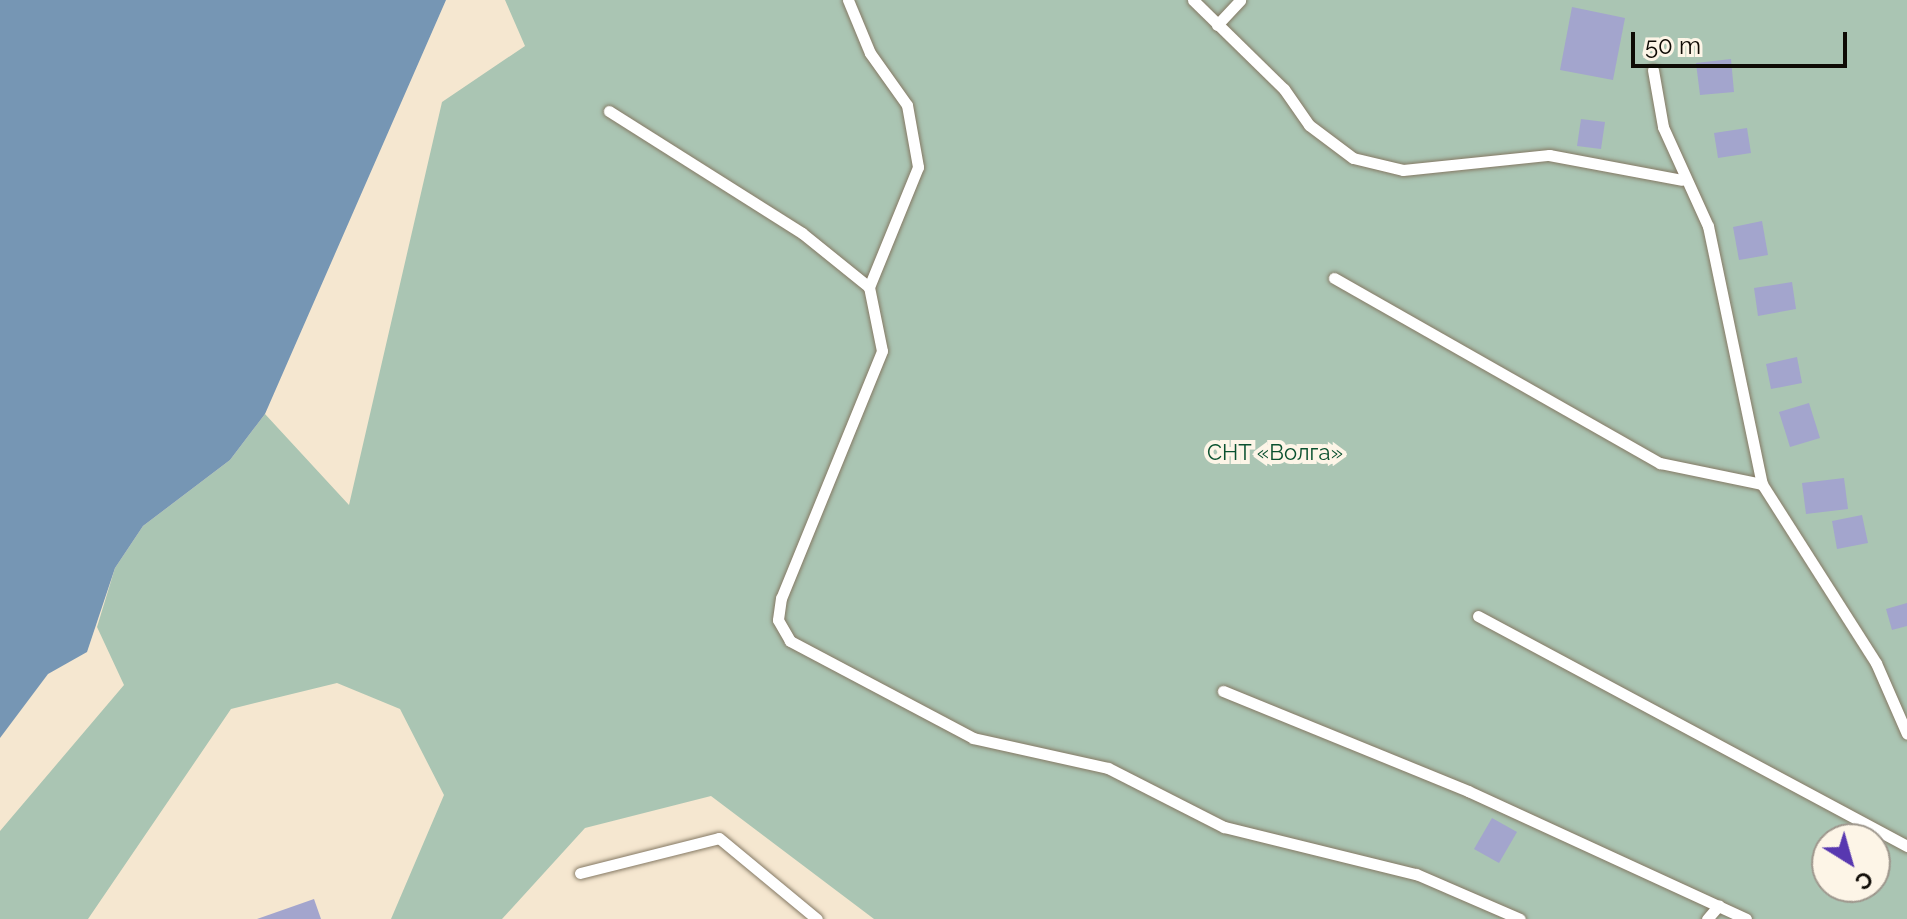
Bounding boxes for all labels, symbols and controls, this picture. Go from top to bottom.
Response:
scale bar [1635,16,1851,66]
text: 50 m [1645,31,1701,60]
park label: СНТ «Волга» [1207,440,1343,466]
north arrow [1811,823,1891,903]
text: С [1850,866,1878,895]

